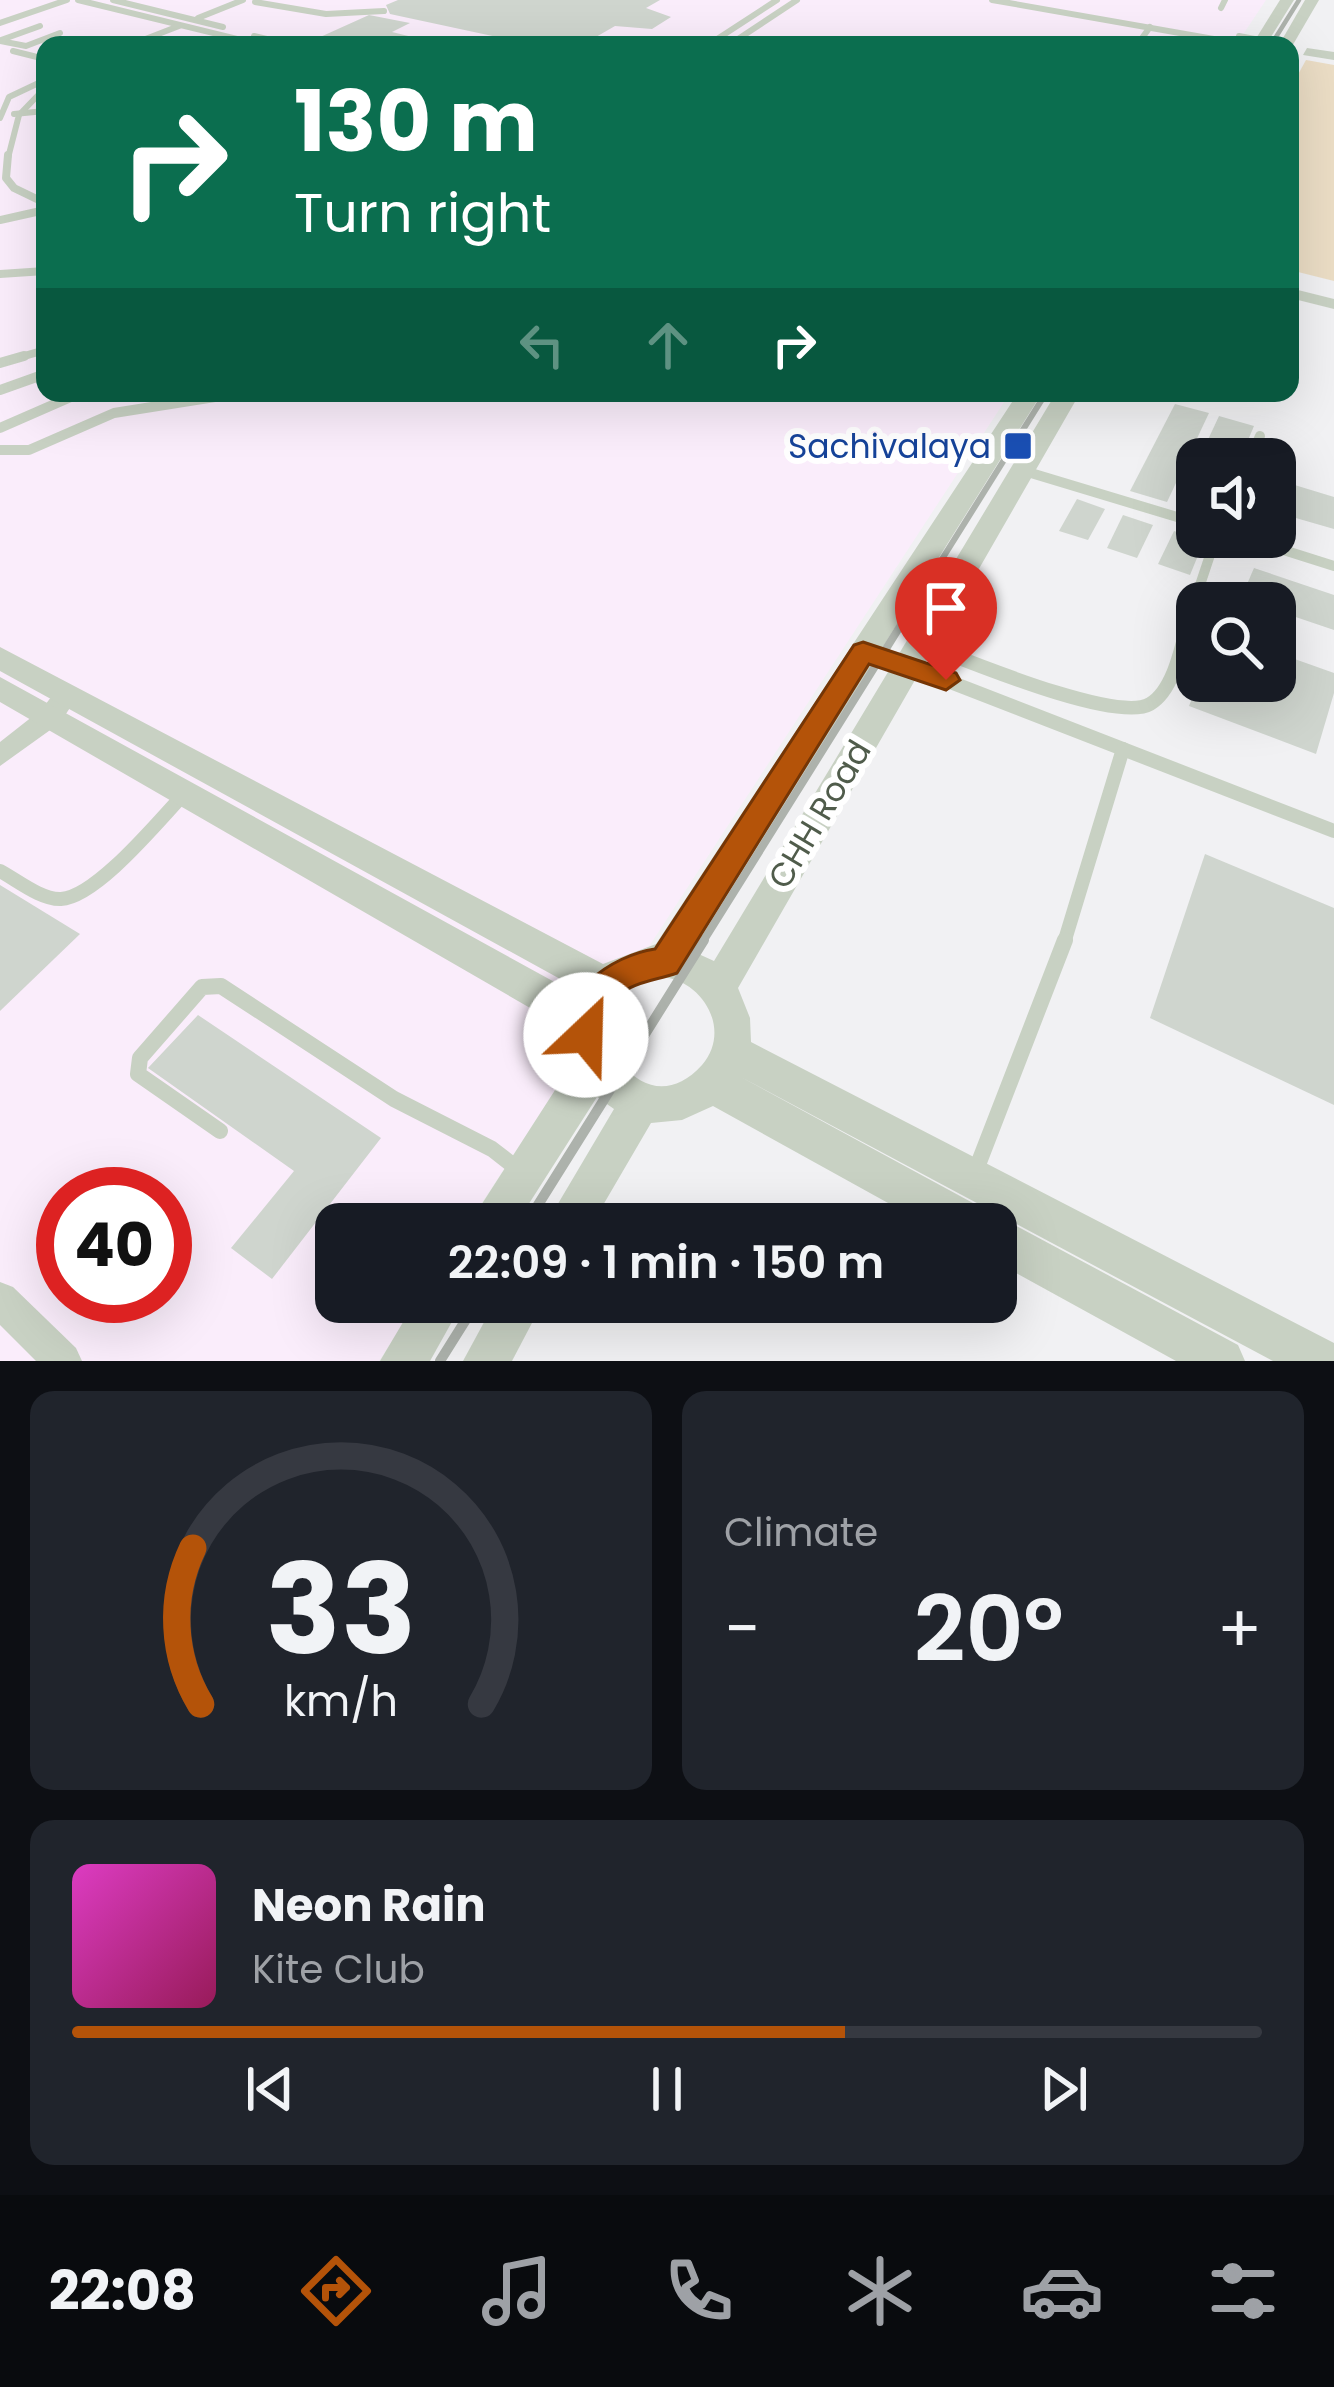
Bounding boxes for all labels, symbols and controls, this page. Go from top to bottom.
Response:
text: 130 m [294,63,538,180]
icon: right [96,84,252,240]
text: Turn right [294,175,551,251]
icon: left [509,312,575,378]
icon: ahead [635,312,701,378]
icon: right [761,312,827,378]
place label: Sachivalaya [788,423,991,470]
marker: Sachivalaya [1002,430,1034,462]
map controls [1176,438,1296,702]
button: sound [1176,438,1296,558]
pin [895,557,997,680]
icon: arrive [913,575,979,641]
button: search [1176,582,1296,702]
street label: CHH Road [757,731,882,897]
position arrow [523,972,649,1098]
speed limit sign: 40 [36,1167,192,1323]
text: 22:09 · 1 min · 150 m [448,1231,884,1294]
text: Climate [724,1505,878,1560]
text: 33 [265,1522,417,1697]
text: 20° [914,1566,1064,1693]
text: − [724,1583,760,1675]
text: + [1217,1583,1262,1675]
text: km/h [284,1670,398,1730]
text: Neon Rain [252,1874,486,1937]
text: Kite Club [252,1942,425,1997]
icon: previous [237,2056,303,2122]
icon: pause [634,2056,700,2122]
icon: next [1031,2056,1097,2122]
icon: directions [294,2249,378,2333]
icon: music [475,2249,559,2333]
icon: phone [657,2249,741,2333]
icon: climate [838,2249,922,2333]
icon: car [1020,2249,1104,2333]
icon: filters [1201,2249,1285,2333]
text: 22:08 [49,2253,196,2329]

